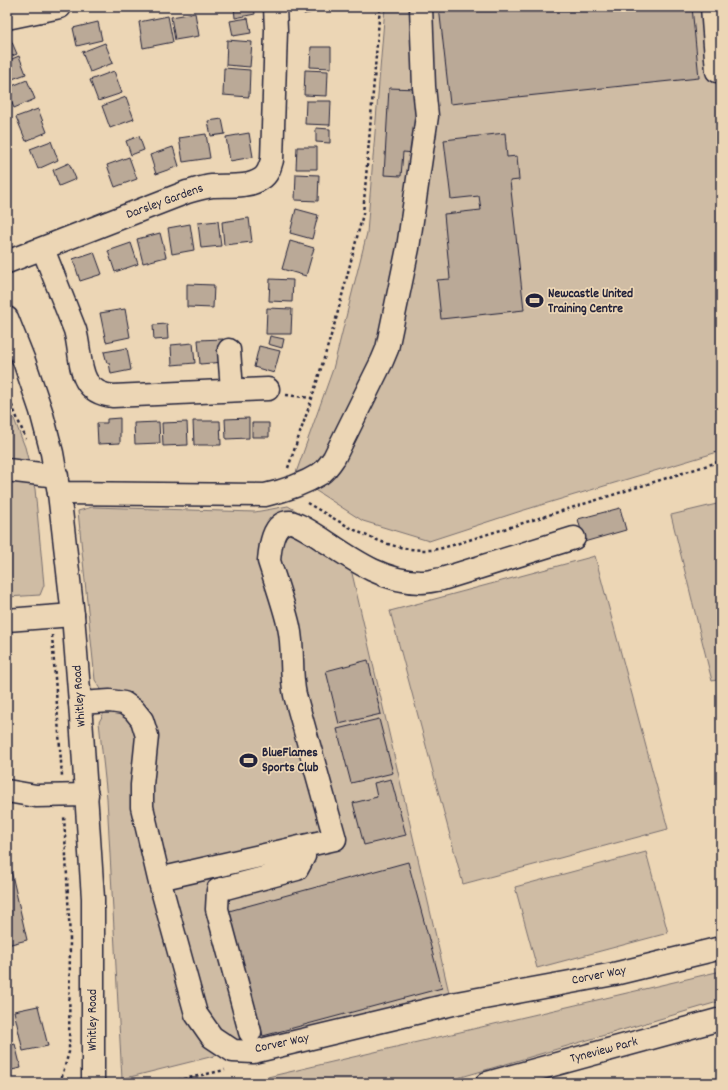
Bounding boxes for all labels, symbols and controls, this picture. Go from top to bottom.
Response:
street label: Darsley Gardens [124,179,206,225]
place label: Newcastle United Training Centre [548,285,633,319]
sports icon: Newcastle United Training Centre [525,291,545,311]
street label: Whitley Road [68,664,92,728]
place label: BlueFlames Sports Club [262,744,319,778]
sports icon: BlueFlames Sports Club [239,750,259,770]
street label: Corver Way [570,961,628,991]
street label: Whitley Road [84,989,103,1051]
street label: Corver Way [253,1029,311,1059]
street label: Tyneview Park [568,1033,640,1069]

